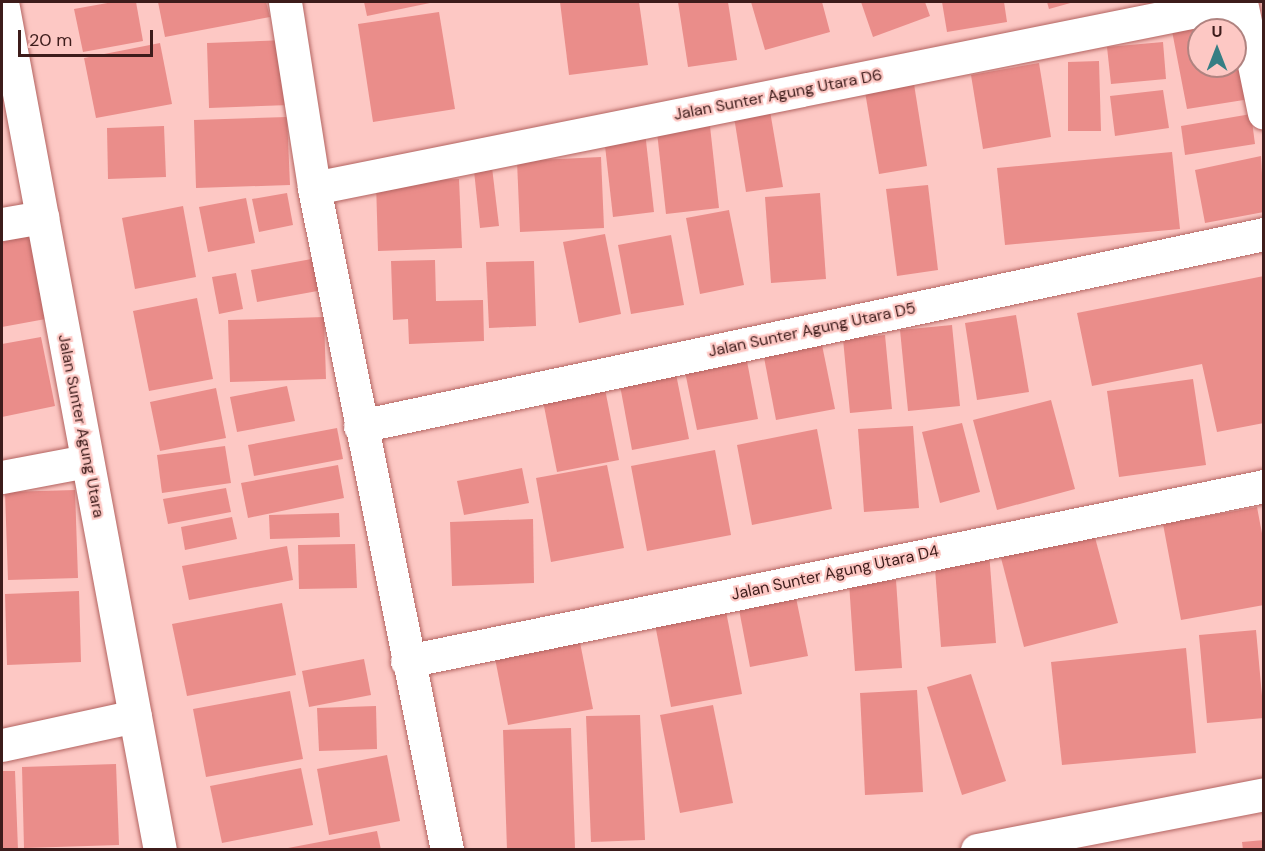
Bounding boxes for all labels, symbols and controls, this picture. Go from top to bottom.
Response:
scale bar [21,18,156,56]
north arrow [1187,18,1247,78]
text: U [1212,21,1222,42]
text: 20 m [29,28,72,52]
street label: Jalan Sunter Agung Utara D6 [672,65,884,125]
street label: Jalan Sunter Agung Utara D5 [707,299,917,361]
street label: Jalan Sunter Agung Utara [54,333,108,519]
street label: Jalan Sunter Agung Utara D4 [730,542,940,604]

